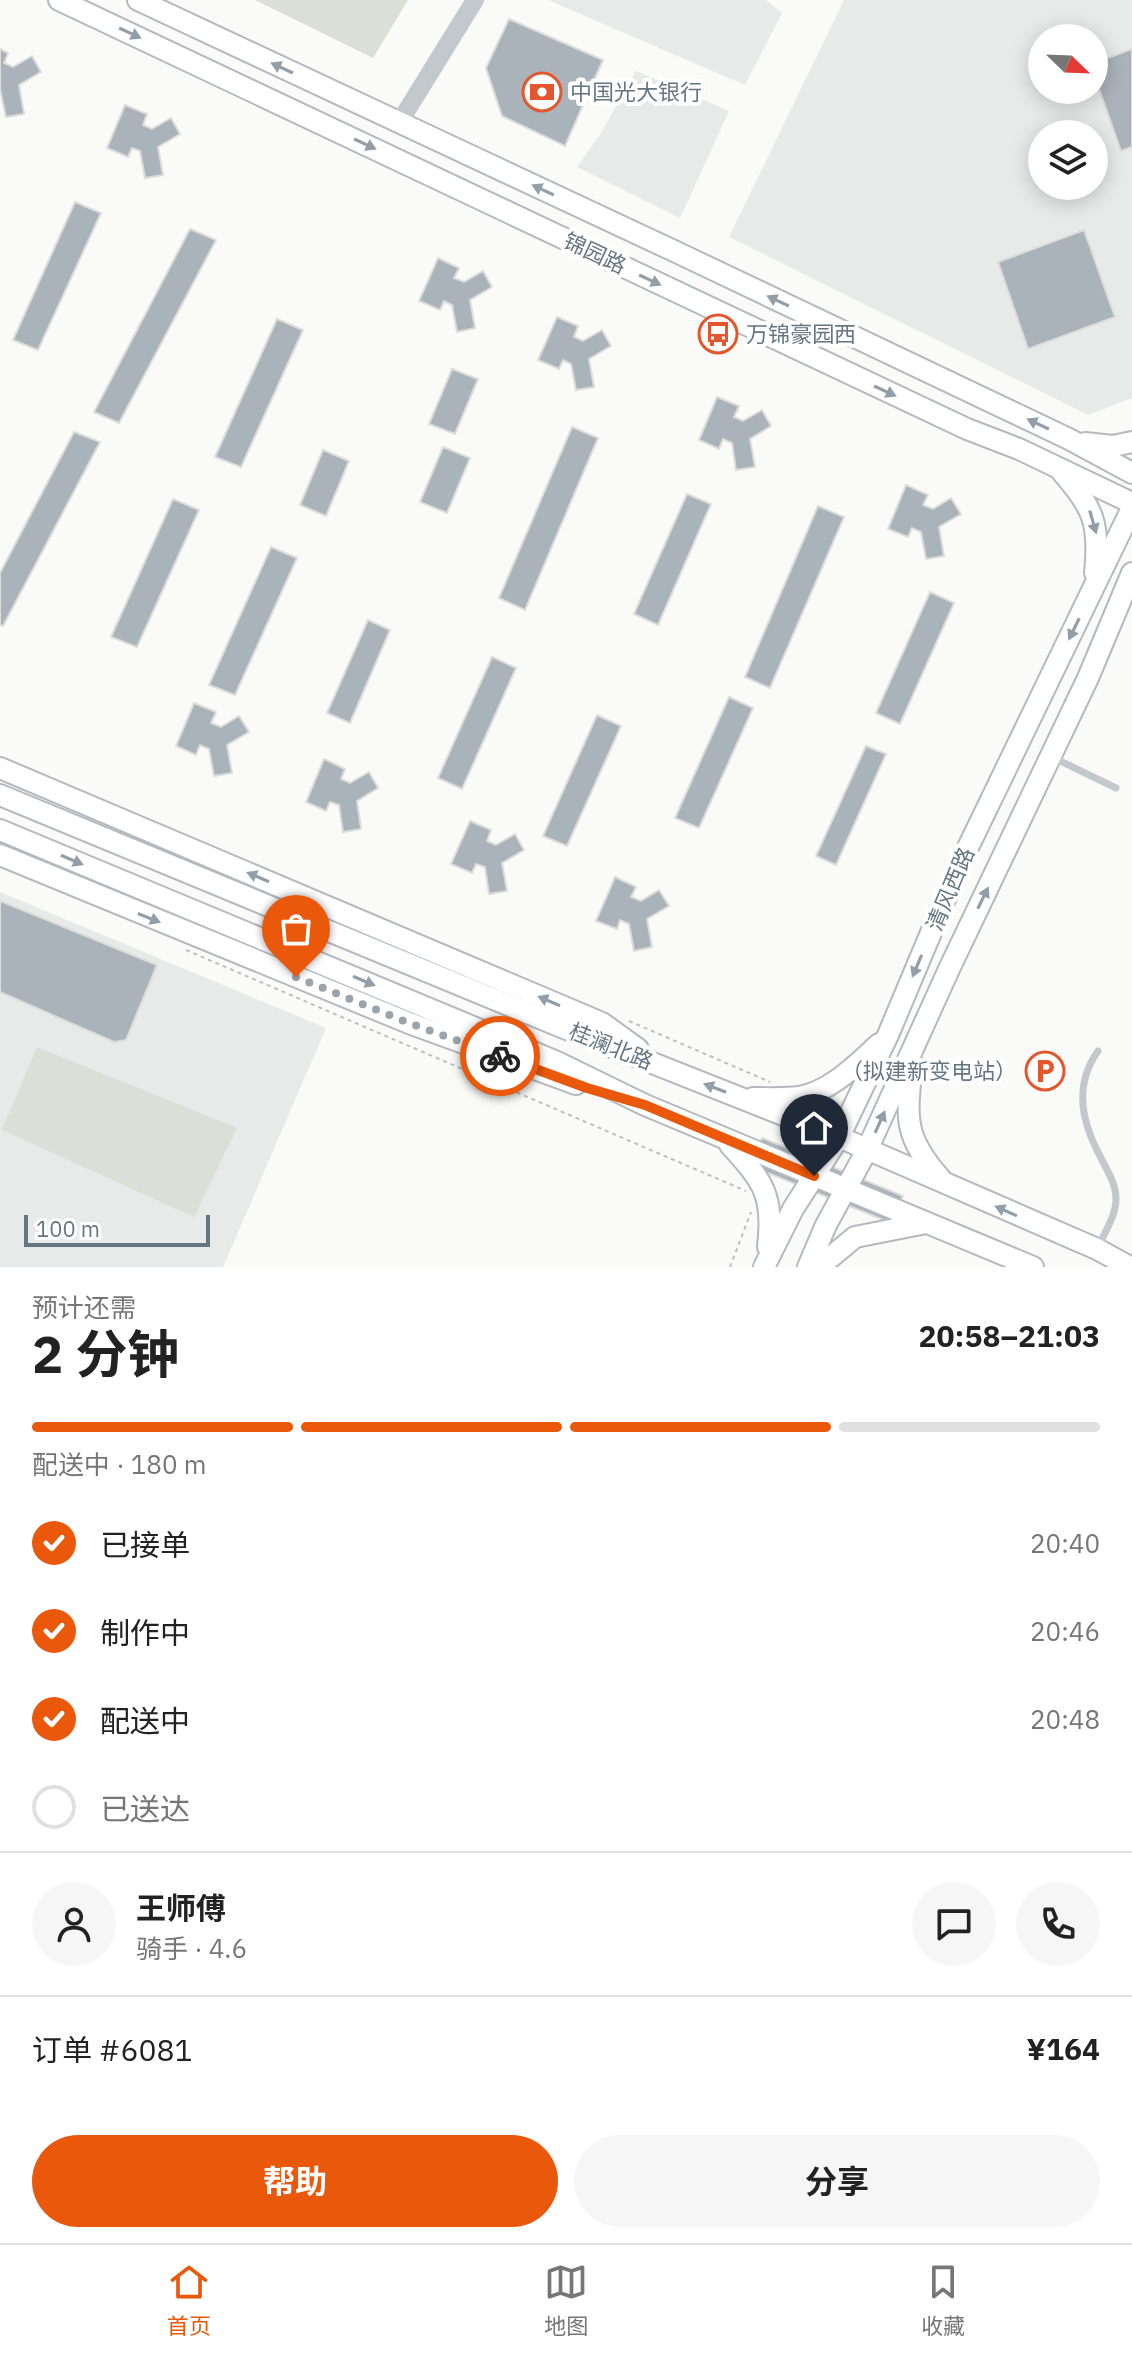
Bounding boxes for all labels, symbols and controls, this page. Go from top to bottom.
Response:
north arrow [1028,24,1108,104]
map controls [1028,24,1108,200]
one-way arrow [118,26,141,40]
one-way arrow [270,61,294,75]
bank icon: 中国光大银行 [521,71,563,113]
place label: 中国光大银行 [570,77,702,106]
button: layers [1028,120,1108,200]
one-way arrow [353,138,376,151]
one-way arrow [531,183,555,197]
street label: 锦园路 [559,225,631,280]
one-way arrow [639,273,662,287]
one-way arrow [766,294,790,308]
bus stop icon: 万锦豪园西 [697,313,739,355]
place label: 万锦豪园西 [746,319,856,348]
one-way arrow [874,384,897,398]
one-way arrow [1026,417,1050,431]
one-way arrow [1087,511,1100,535]
one-way arrow [1067,617,1081,640]
street label: 清风西路 [919,843,980,935]
one-way arrow [60,853,84,866]
one-way arrow [246,871,270,884]
one-way arrow [976,886,990,910]
pin [262,895,330,977]
icon: bag [274,907,318,951]
one-way arrow [137,911,161,924]
one-way arrow [911,954,924,978]
one-way arrow [352,975,376,988]
one-way arrow [537,994,561,1007]
courier [460,1016,540,1096]
street label: 桂澜北路 [565,1016,657,1075]
icon: bike [478,1034,522,1078]
parking icon: （拟建新变电站） [1024,1050,1066,1092]
place label: （拟建新变电站） [841,1056,1017,1085]
one-way arrow [703,1081,727,1094]
pin [780,1094,848,1176]
icon: home [792,1106,836,1150]
one-way arrow [873,1110,886,1134]
one-way arrow [995,1204,1018,1217]
scale bar [24,1211,210,1247]
text: 100 m [36,1214,100,1243]
text: 预计还需 [32,1290,136,1324]
text: 20:58–21:03 [919,1316,1100,1355]
text: 2 分钟 [32,1320,179,1387]
text: 配送中 · 180 m [32,1447,206,1481]
icon: check [32,1521,76,1565]
text: 已接单 [100,1525,190,1564]
text: 20:40 [1030,1526,1100,1560]
icon: check [32,1609,76,1653]
text: 制作中 [100,1613,190,1652]
text: 20:46 [1030,1614,1100,1648]
icon: check [32,1697,76,1741]
text: 配送中 [100,1701,190,1740]
text: 20:48 [1030,1702,1100,1736]
text: 已送达 [100,1789,190,1828]
button: person [32,1882,116,1966]
button: chat [912,1882,996,1966]
button: phone [1016,1882,1100,1966]
text: 王师傅 [136,1888,226,1927]
text: 骑手 · 4.6 [136,1931,247,1965]
text: ¥164 [1027,2029,1100,2068]
text: 订单 #6081 [32,2030,192,2069]
button: 帮助 [32,2135,558,2227]
button: 分享 [574,2135,1100,2227]
tab: 首页 [167,2260,211,2340]
tab: 地图 [544,2260,588,2340]
tab: 收藏 [921,2260,965,2340]

